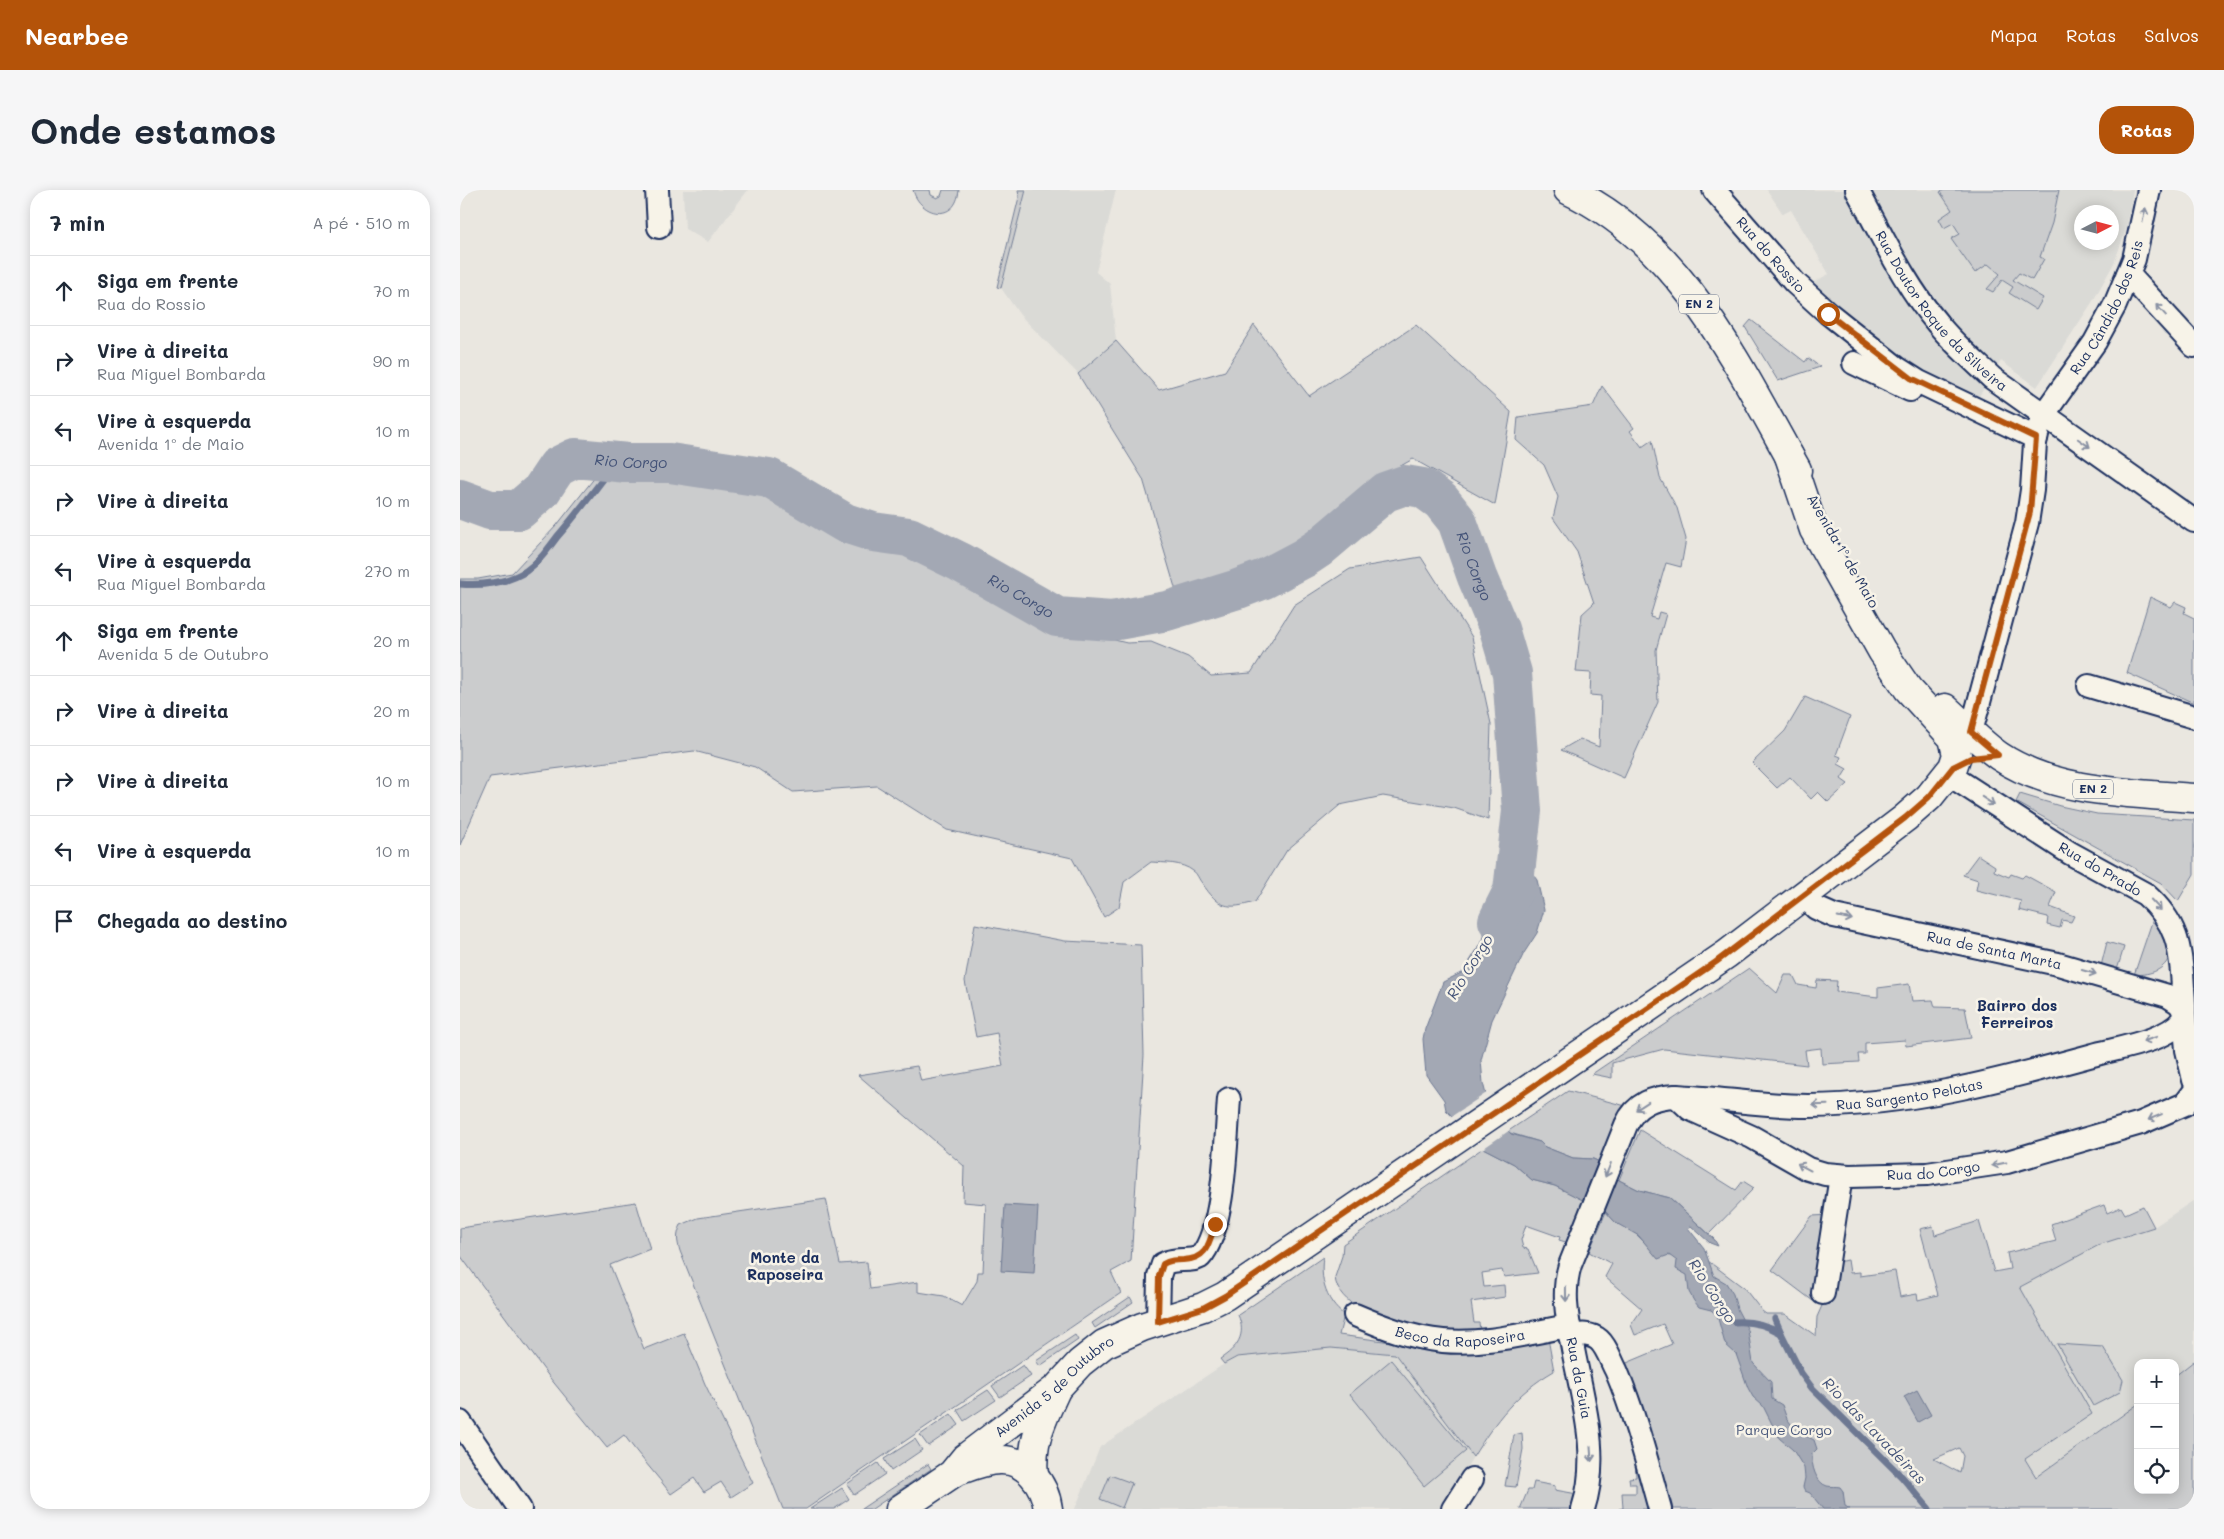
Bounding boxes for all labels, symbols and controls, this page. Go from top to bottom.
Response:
text: Nearbee [25,20,129,51]
text: Mapa [1990,23,2038,47]
text: Rotas [2066,23,2116,47]
text: Salvos [2144,23,2199,47]
button: Rotas [2099,106,2194,154]
text: Onde estamos [30,107,276,153]
north arrow [2074,205,2119,250]
one-way arrow [2140,208,2149,224]
text: 7 min [50,209,105,236]
text: A pé · 510 m [313,212,410,233]
street label: Rua do Rossio [1732,212,1809,297]
street label: Rua Doutor Roque da Silveira [1872,227,2012,395]
street label: Rua Cândido dos Reis [2065,238,2147,378]
text: Siga em frente [97,268,238,293]
icon: ahead [50,277,78,305]
text: 70 m [373,280,410,301]
text: Rua do Rossio [97,293,206,314]
road number: EN 2 [1679,295,1719,314]
route start [1817,303,1840,326]
one-way arrow [2155,303,2167,316]
text: Vire à direita [97,338,229,363]
icon: right [50,347,78,375]
text: 90 m [373,350,410,371]
text: Rua Miguel Bombarda [97,363,266,384]
text: Vire à esquerda [97,408,252,433]
icon: left [50,417,78,445]
text: 10 m [375,420,410,441]
text: Avenida 1º de Maio [97,433,244,454]
one-way arrow [2077,438,2091,448]
water label: Rio Corgo [594,449,667,472]
icon: right [50,487,78,515]
text: Vire à direita [97,488,229,513]
text: 10 m [375,490,410,511]
street label: Avenida 1º de Maio [1803,490,1884,611]
water label: Rio Corgo [1452,528,1497,604]
text: Vire à esquerda [97,548,252,573]
icon: left [50,557,78,585]
text: 270 m [364,560,410,581]
water label: Rio Corgo [985,569,1058,622]
text: Rua Miguel Bombarda [97,573,266,594]
text: Siga em frente [97,618,238,643]
icon: ahead [50,627,78,655]
text: 20 m [373,630,410,651]
text: Avenida 5 de Outubro [97,643,268,664]
icon: right [50,697,78,725]
text: Vire à direita [97,698,229,723]
text: 20 m [373,700,410,721]
icon: right [50,767,78,795]
text: Vire à direita [97,768,229,793]
text: 10 m [375,770,410,791]
road number: EN 2 [2073,780,2113,798]
one-way arrow [1981,797,1995,807]
icon: left [50,837,78,865]
street label: Rua do Prado [2055,837,2145,900]
text: Vire à esquerda [97,838,252,863]
text: 10 m [375,840,410,861]
one-way arrow [2150,898,2162,911]
icon: arrive [50,907,78,935]
text: Chegada ao destino [97,908,287,933]
one-way arrow [1836,914,1852,923]
street label: Rua de Santa Marta [1925,926,2064,974]
water label: Rio Corgo [1441,930,1497,1003]
one-way arrow [2080,968,2096,978]
district label: Bairro dos Ferreiros [1977,995,2057,1032]
one-way arrow [2142,1035,2158,1045]
street label: Rua Sargento Pelotas [1836,1074,1984,1114]
one-way arrow [1636,1101,1650,1111]
one-way arrow [1812,1101,1828,1110]
one-way arrow [2147,1114,2162,1123]
street label: Rua do Corgo [1887,1156,1981,1184]
one-way arrow [1992,1160,2008,1169]
one-way arrow [1603,1162,1612,1177]
one-way arrow [1797,1162,1812,1171]
route end [1204,1213,1227,1236]
district label: Monte da Raposeira [747,1247,823,1284]
water label: Rio Corgo [1685,1255,1741,1326]
one-way arrow [1561,1286,1570,1302]
street label: Beco da Raposeira [1393,1321,1526,1351]
street label: Avenida 5 de Outubro [990,1331,1116,1441]
street label: Rua da Guia [1562,1335,1597,1420]
map controls [2134,1359,2179,1494]
button: + [2134,1359,2179,1404]
water label: Rio das Lavadeiras [1819,1373,1931,1488]
button: − [2134,1404,2179,1449]
park label: Parque Corgo [1736,1420,1832,1439]
one-way arrow [1587,1446,1596,1462]
button: locate [2134,1449,2179,1494]

